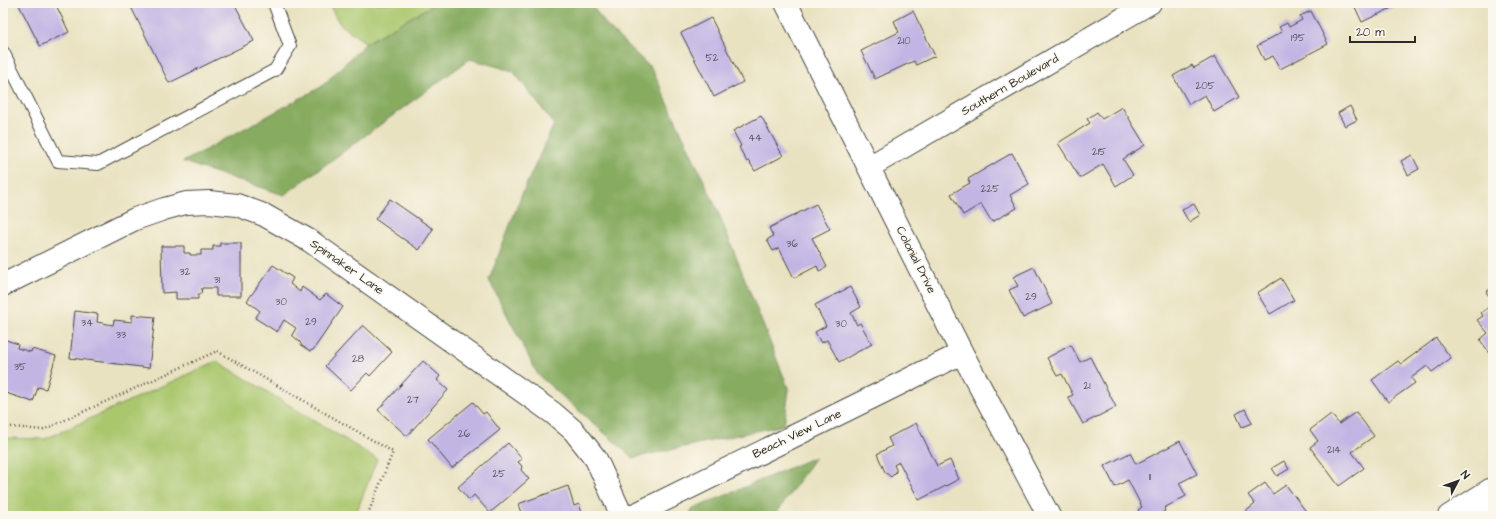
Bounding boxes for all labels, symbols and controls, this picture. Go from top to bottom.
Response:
scale bar [1350,18,1415,44]
text: 20 m [1356,24,1385,41]
house number: 195 [1291,31,1305,45]
house number: 210 [897,34,911,48]
street label: Southern Boulevard [958,50,1062,120]
house number: 52 [706,51,719,65]
house number: 205 [1195,79,1215,93]
house number: 44 [748,131,762,145]
house number: 215 [1092,145,1106,159]
house number: 225 [981,182,999,196]
street label: Colonial Drive [892,223,940,297]
street label: Spinnaker Lane [307,235,388,299]
house number: 36 [786,237,798,251]
house number: 32 [180,265,191,279]
house number: 31 [214,273,221,287]
house number: 29 [1025,290,1037,304]
house number: 30 [275,295,287,309]
house number: 29 [305,315,317,329]
house number: 34 [81,316,93,330]
house number: 30 [835,317,847,331]
house number: 33 [116,328,126,342]
house number: 28 [352,352,365,366]
house number: 35 [14,360,26,374]
house number: 21 [1083,379,1091,393]
house number: 27 [407,393,419,407]
street label: Beach View Lane [750,405,845,463]
house number: 26 [458,427,471,441]
house number: 214 [1327,443,1341,457]
north arrow [1438,461,1478,501]
house number: 25 [493,467,505,481]
text: N [1457,467,1473,482]
house number: 11 [1149,470,1152,484]

